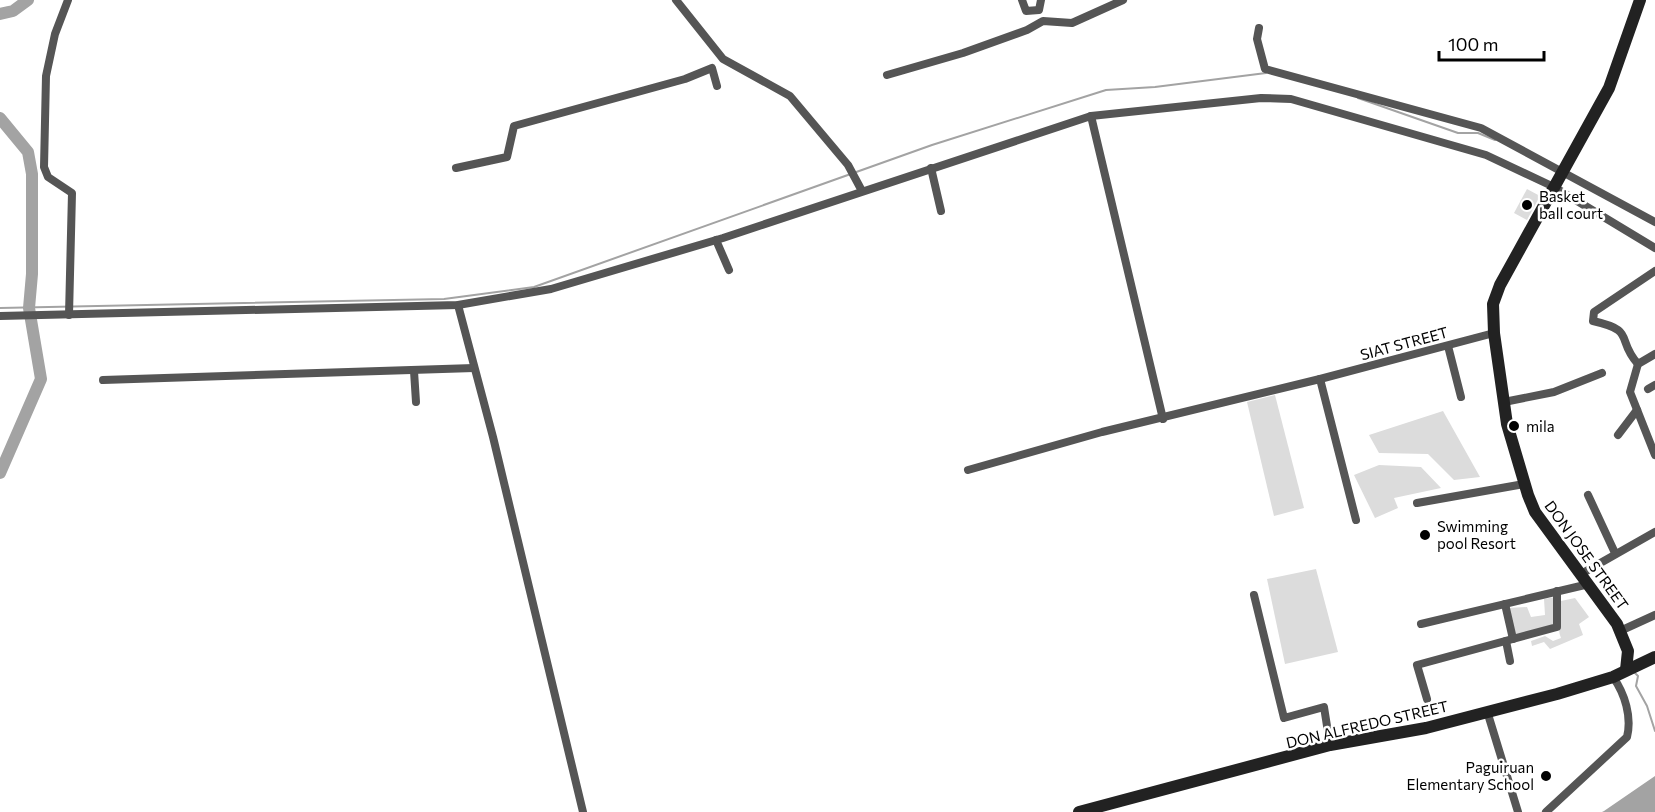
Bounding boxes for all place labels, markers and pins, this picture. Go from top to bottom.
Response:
place label: Basket ball court [1539,187,1603,222]
marker: Basket ball court [1520,198,1534,212]
place label: mila [1526,417,1555,435]
marker: mila [1507,419,1521,433]
place label: Swimming pool Resort [1437,517,1516,552]
marker: Swimming pool Resort [1418,528,1432,542]
place label: Paguiruan Elementary School [1407,758,1534,793]
marker: Paguiruan Elementary School [1539,769,1553,783]

